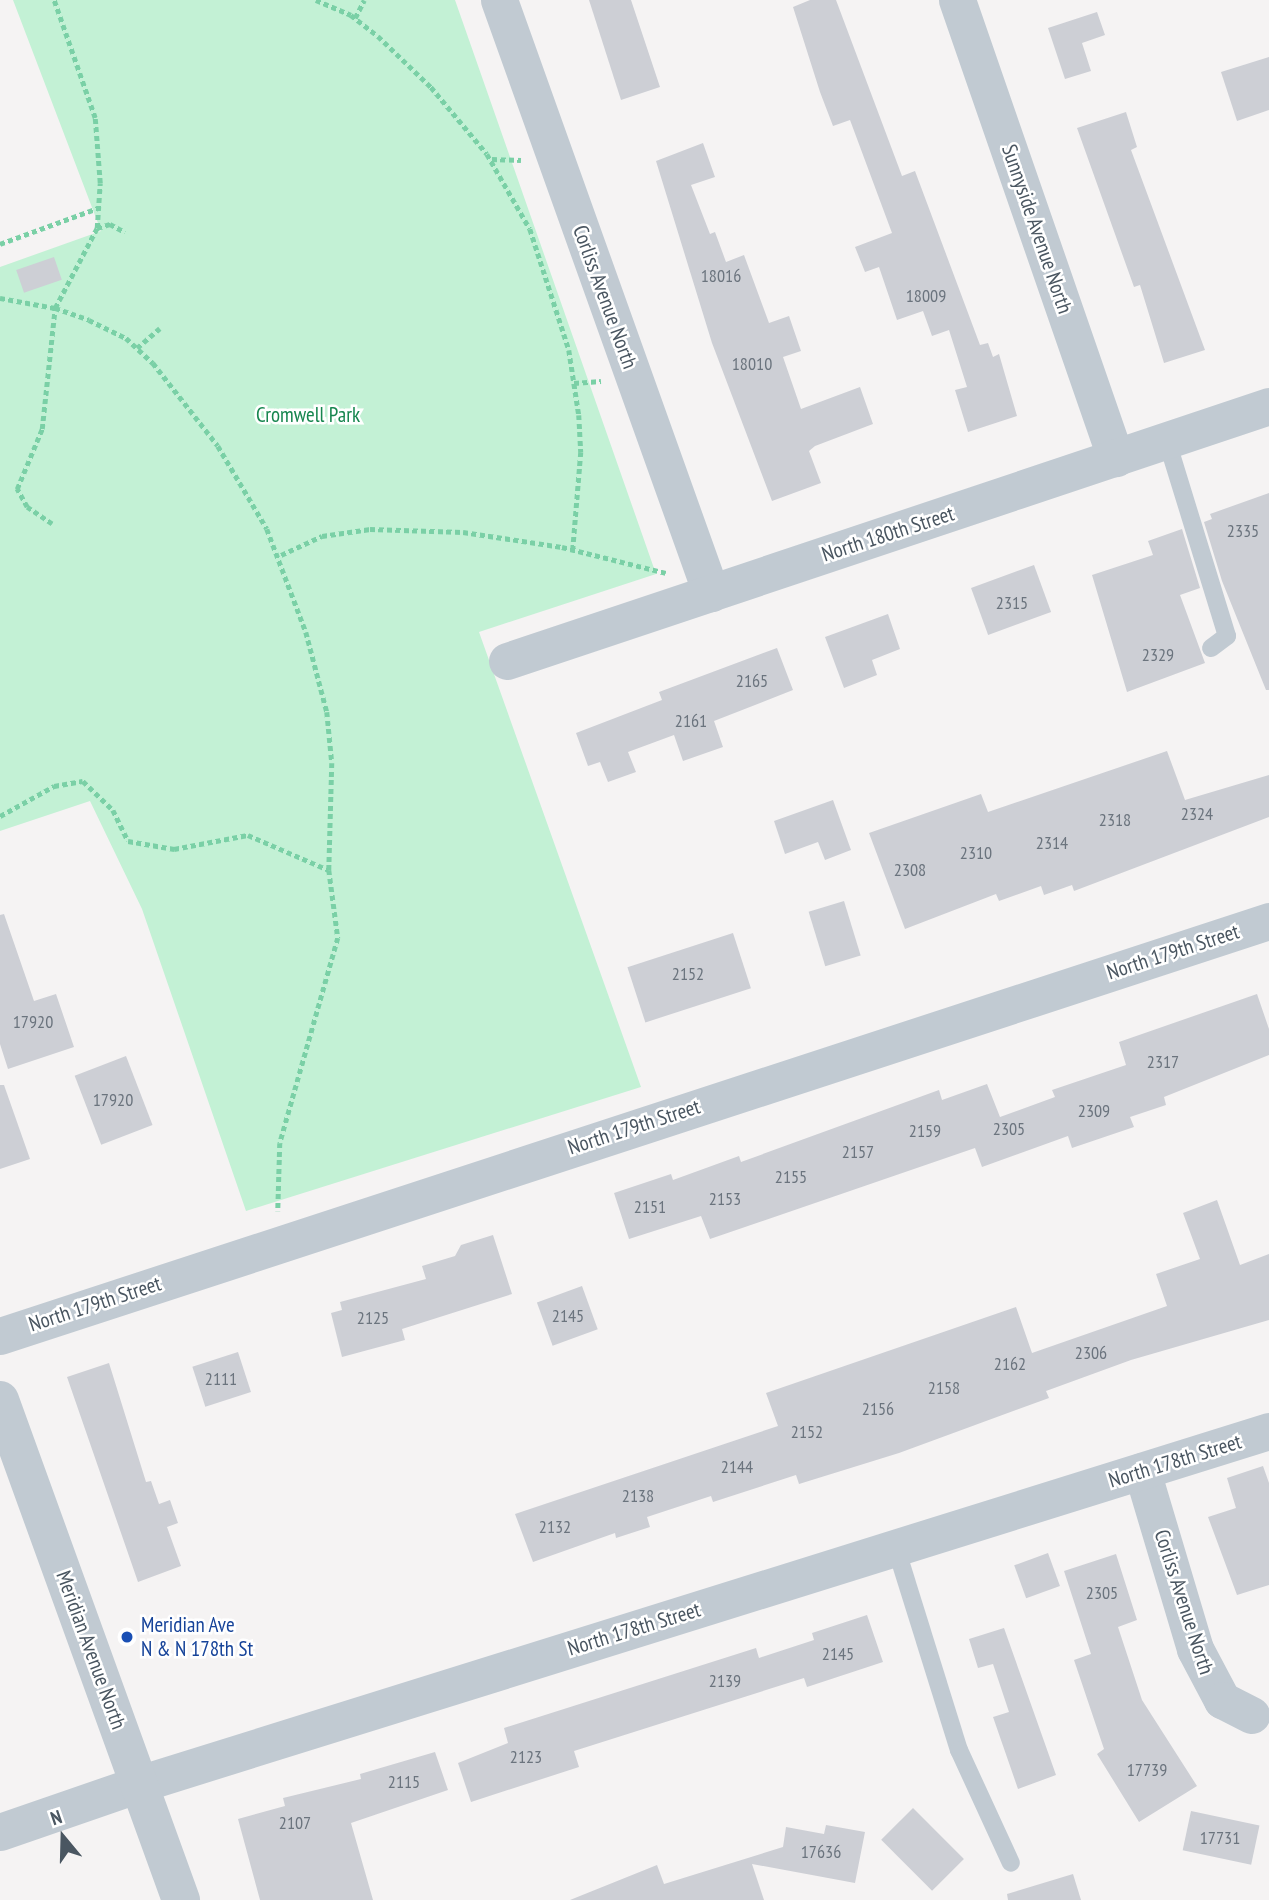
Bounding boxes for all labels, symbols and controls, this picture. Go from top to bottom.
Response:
street label: Sunnyside Avenue North [996,141,1078,317]
street label: Corliss Avenue North [567,222,643,372]
house number: 18016 [701,265,741,287]
house number: 18009 [906,285,946,307]
house number: 18010 [732,353,772,375]
park label: Cromwell Park [256,402,360,428]
street label: North 180th Street [819,501,957,567]
house number: 2335 [1227,520,1259,542]
house number: 2315 [996,592,1028,614]
house number: 2329 [1142,644,1174,666]
house number: 2165 [736,670,768,692]
house number: 2161 [675,710,707,732]
house number: 2324 [1181,803,1213,825]
house number: 2318 [1099,809,1131,831]
house number: 2314 [1036,832,1068,854]
house number: 2310 [960,842,992,864]
house number: 2308 [894,859,926,881]
street label: North 179th Street [1104,919,1242,985]
house number: 2152 [672,963,704,985]
house number: 17920 [13,1011,53,1033]
house number: 2317 [1147,1051,1179,1073]
house number: 17920 [93,1089,133,1111]
street label: North 179th Street [565,1094,703,1160]
house number: 2309 [1078,1100,1110,1122]
house number: 2305 [993,1118,1025,1140]
house number: 2159 [909,1120,941,1142]
house number: 2157 [842,1141,874,1163]
house number: 2155 [775,1166,807,1188]
house number: 2153 [709,1188,741,1210]
house number: 2151 [634,1196,666,1218]
street label: North 179th Street [26,1271,164,1337]
house number: 2145 [552,1305,584,1327]
house number: 2125 [357,1307,389,1329]
house number: 2306 [1075,1342,1107,1364]
house number: 2162 [994,1353,1026,1375]
house number: 2111 [205,1368,237,1390]
house number: 2158 [928,1377,960,1399]
house number: 2156 [862,1398,894,1420]
house number: 2152 [791,1421,823,1443]
street label: North 178th Street [1106,1429,1244,1493]
house number: 2144 [721,1456,753,1478]
house number: 2138 [622,1485,654,1507]
house number: 2132 [539,1516,571,1538]
street label: Corliss Avenue North [1149,1526,1219,1678]
street label: Meridian Avenue North [51,1567,131,1733]
house number: 2305 [1086,1582,1118,1604]
street label: North 178th Street [565,1597,703,1661]
place label: Meridian Ave N & N 178th St [141,1612,253,1662]
marker: Meridian Ave N & N 178th St [119,1629,135,1645]
house number: 2145 [822,1643,854,1665]
house number: 2139 [709,1670,741,1692]
house number: 2123 [510,1746,542,1768]
house number: 17739 [1127,1759,1167,1781]
house number: 2115 [388,1771,420,1793]
north arrow [28,1802,98,1872]
text: N [47,1804,65,1830]
house number: 2107 [279,1812,311,1834]
house number: 17731 [1200,1827,1240,1849]
house number: 17636 [801,1841,841,1863]

